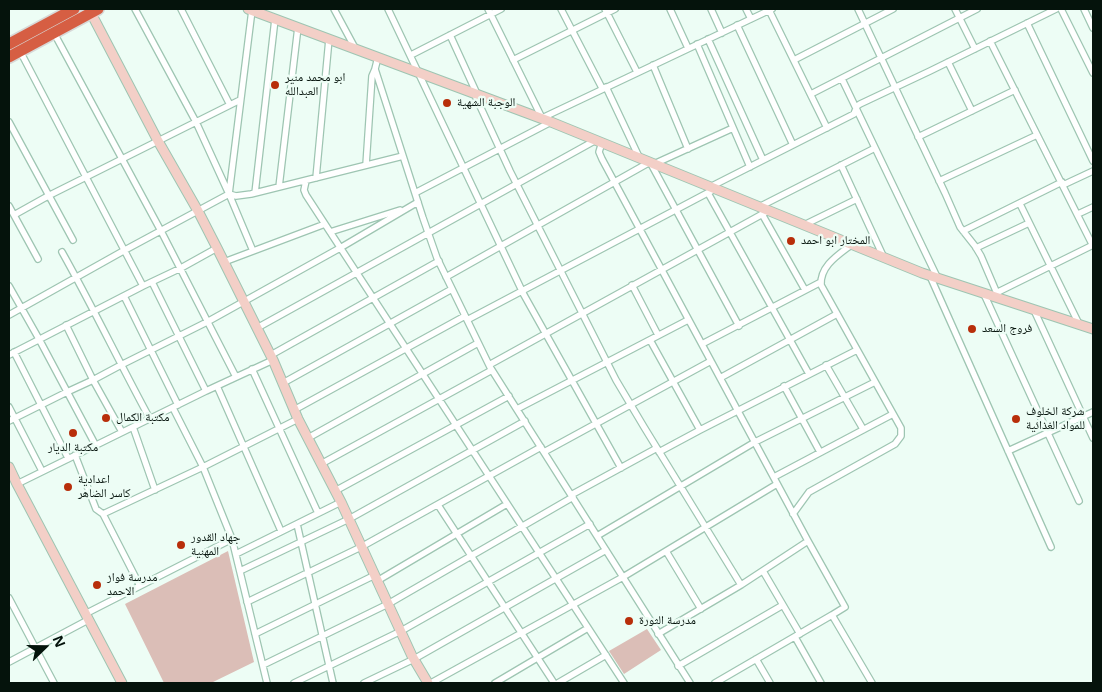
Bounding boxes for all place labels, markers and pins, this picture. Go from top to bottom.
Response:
place label: ابو محمد منير العبدالله [285,71,345,99]
marker: ابو محمد منير العبدالله [269,79,281,91]
place label: الوجبة الشهية [457,96,515,110]
marker: الوجبة الشهية [441,97,453,109]
place label: المختار ابو احمد [801,234,870,248]
marker: المختار ابو احمد [785,235,797,247]
place label: فروج السعد [982,322,1032,336]
marker: فروج السعد [966,323,978,335]
place label: شركة الخلوف للمواد الغذائية [1026,405,1085,433]
place label: مكتبة الكمال [116,411,169,425]
marker: مكتبة الكمال [100,412,112,424]
marker: شركة الخلوف للمواد الغذائية [1010,413,1022,425]
marker: مكتبة الديار [67,427,79,439]
place label: مكتبة الديار [48,441,98,455]
place label: اعدادية كاسر الضاهر [78,473,131,501]
marker: اعدادية كاسر الضاهر [62,481,74,493]
place label: جهاد القدور المهنية [191,531,240,559]
marker: جهاد القدور المهنية [175,539,187,551]
place label: مدرسة فواز الاحمد [107,571,157,599]
marker: مدرسة فواز الاحمد [91,579,103,591]
place label: مدرسة الثورة [639,614,696,628]
marker: مدرسة الثورة [623,615,635,627]

